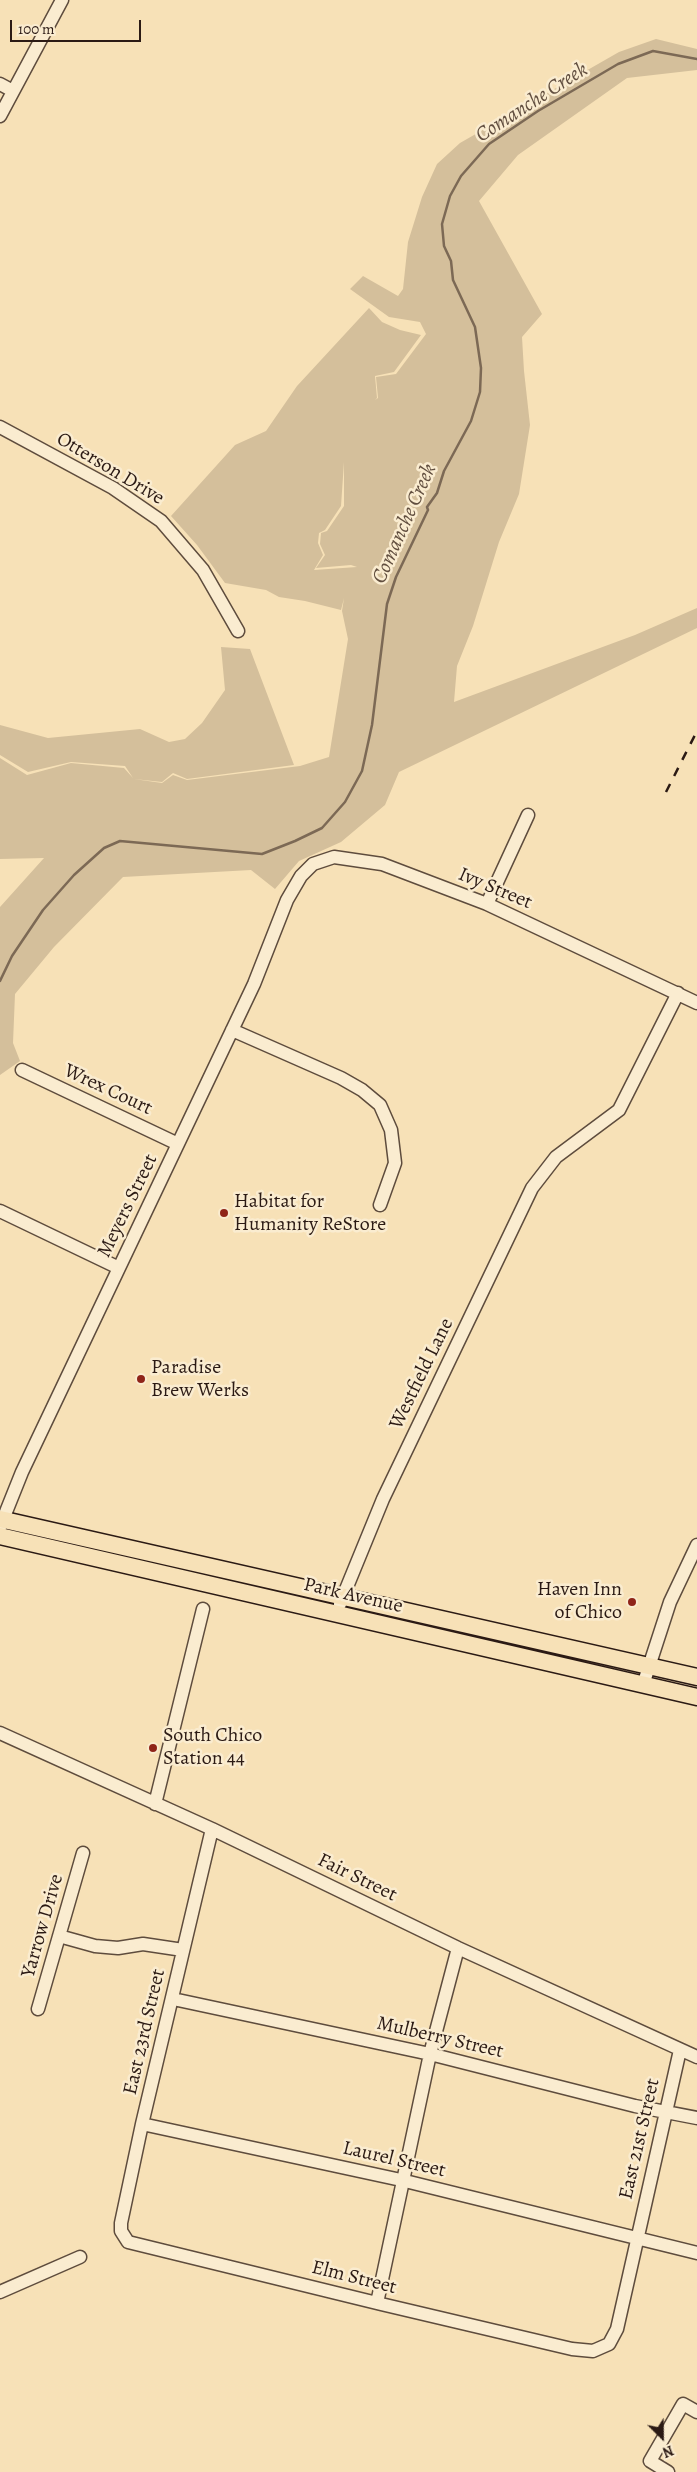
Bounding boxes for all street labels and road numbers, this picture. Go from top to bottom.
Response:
street label: Otterson Drive [52,427,168,511]
street label: Ivy Street [455,863,535,915]
street label: Wrex Court [60,1059,156,1121]
street label: Meyers Street [93,1150,163,1262]
street label: Westfield Lane [385,1315,459,1433]
street label: Park Avenue [301,1573,405,1619]
street label: Fair Street [313,1849,401,1907]
street label: Yarrow Drive [17,1871,69,1981]
street label: East 23rd Street [119,1967,171,2097]
street label: Mulberry Street [374,2012,506,2064]
street label: East 21st Street [614,2076,666,2202]
street label: Laurel Street [340,2137,448,2183]
street label: Elm Street [309,2256,399,2300]

